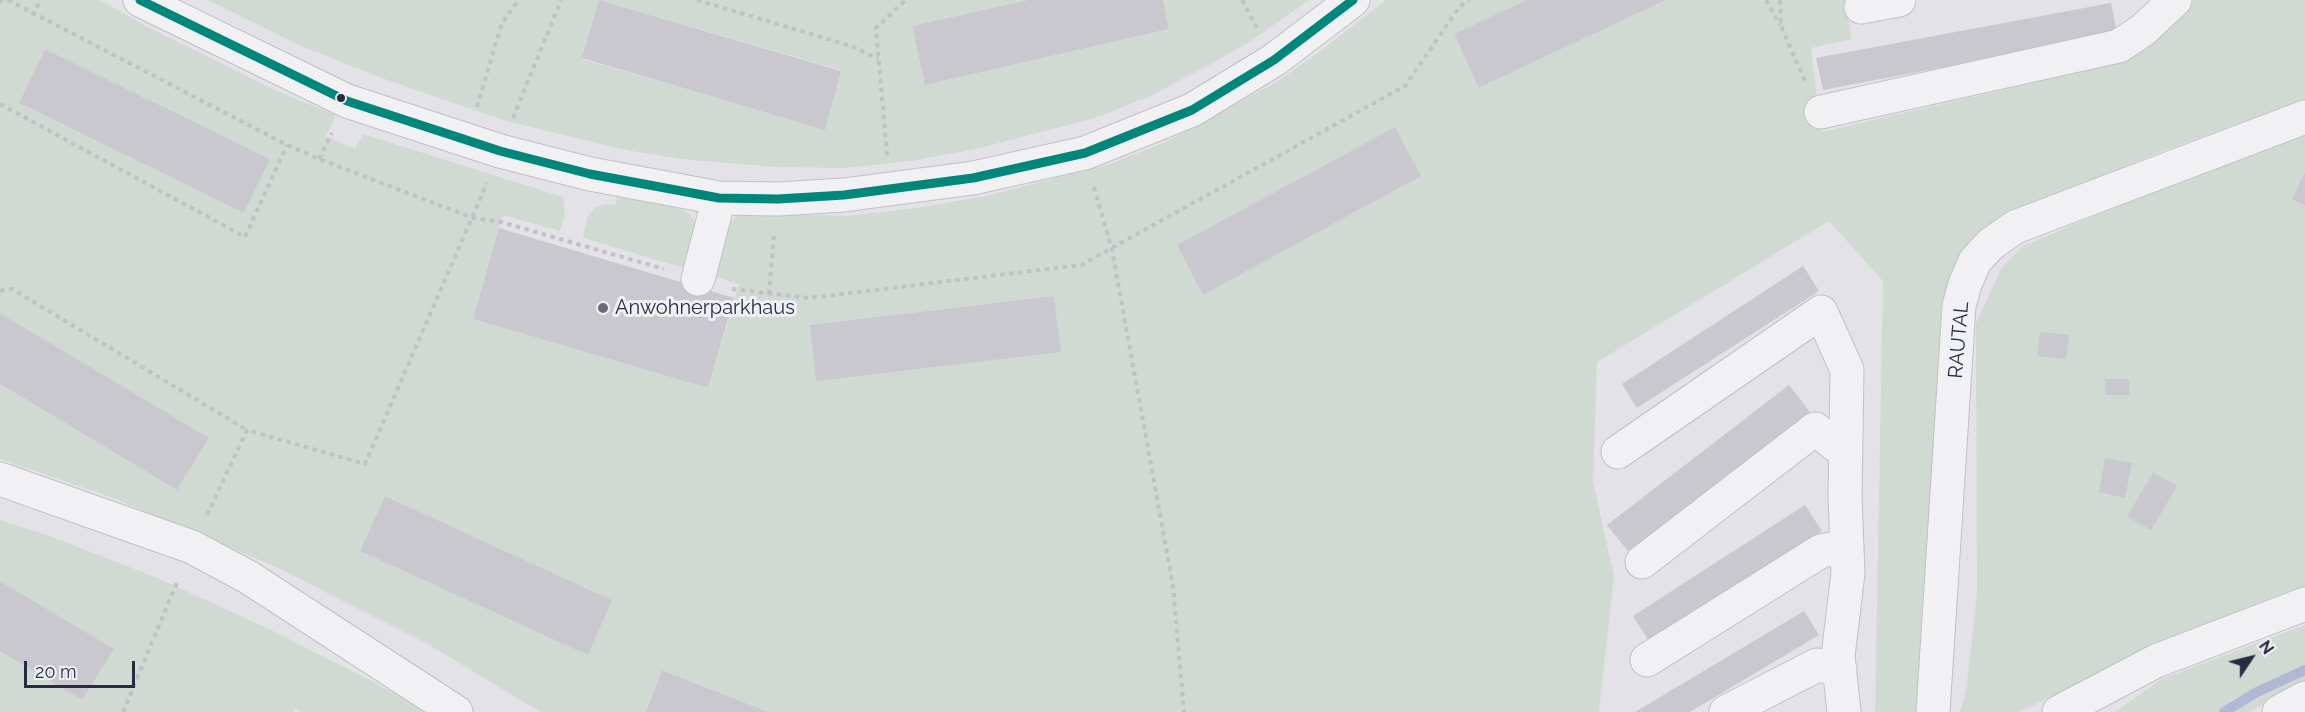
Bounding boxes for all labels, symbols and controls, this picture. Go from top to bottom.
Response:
unlabelled marker [335,92,347,104]
place label: Anwohnerparkhaus [615,296,795,320]
marker: Anwohnerparkhaus [596,301,610,315]
street label: RAUTAL [1944,301,1974,379]
north arrow [2221,628,2281,688]
text: N [2255,637,2277,658]
scale bar [27,649,138,687]
text: 20 m [35,661,77,682]

